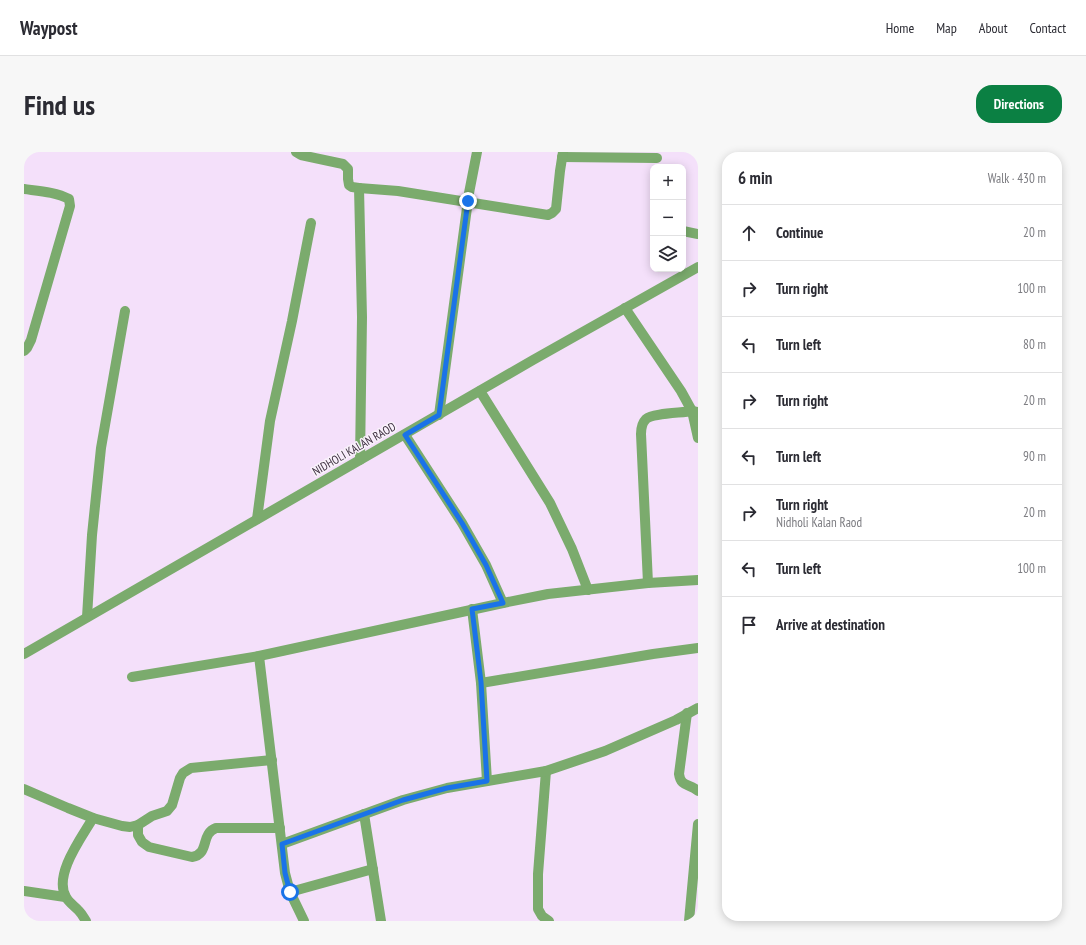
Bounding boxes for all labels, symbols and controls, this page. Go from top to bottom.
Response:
text: Waypost [20,16,77,40]
text: Home [886,19,914,37]
text: Map [936,19,957,37]
text: About [979,19,1008,37]
text: Contact [1030,19,1066,37]
button: Directions [976,85,1062,123]
text: Find us [24,86,95,123]
map controls [650,164,686,272]
button: + [650,164,686,200]
text: 6 min [738,167,772,189]
text: Walk · 430 m [988,170,1046,187]
route end [459,192,477,210]
button: − [650,200,686,236]
icon: ahead [738,222,760,244]
text: Continue [776,223,823,242]
text: 20 m [1023,224,1046,241]
button: layers [650,236,686,272]
icon: right [738,278,760,300]
text: Turn right [776,279,828,298]
text: 100 m [1017,280,1046,297]
icon: left [738,334,760,356]
text: Turn left [776,335,821,354]
text: 80 m [1023,336,1046,353]
icon: right [738,390,760,412]
text: Turn right [776,391,828,410]
text: 20 m [1023,392,1046,409]
street label: NIDHOLI KALAN RAOD [309,419,398,478]
icon: left [738,446,760,468]
text: Turn left [776,447,821,466]
text: 90 m [1023,448,1046,465]
text: Turn right [776,495,828,514]
icon: right [738,502,760,524]
text: 20 m [1023,504,1046,521]
text: Nidholi Kalan Raod [776,514,862,531]
icon: left [738,558,760,580]
text: Turn left [776,559,821,578]
text: 100 m [1017,560,1046,577]
icon: arrive [738,614,760,636]
text: Arrive at destination [776,615,885,634]
route start [281,883,299,901]

